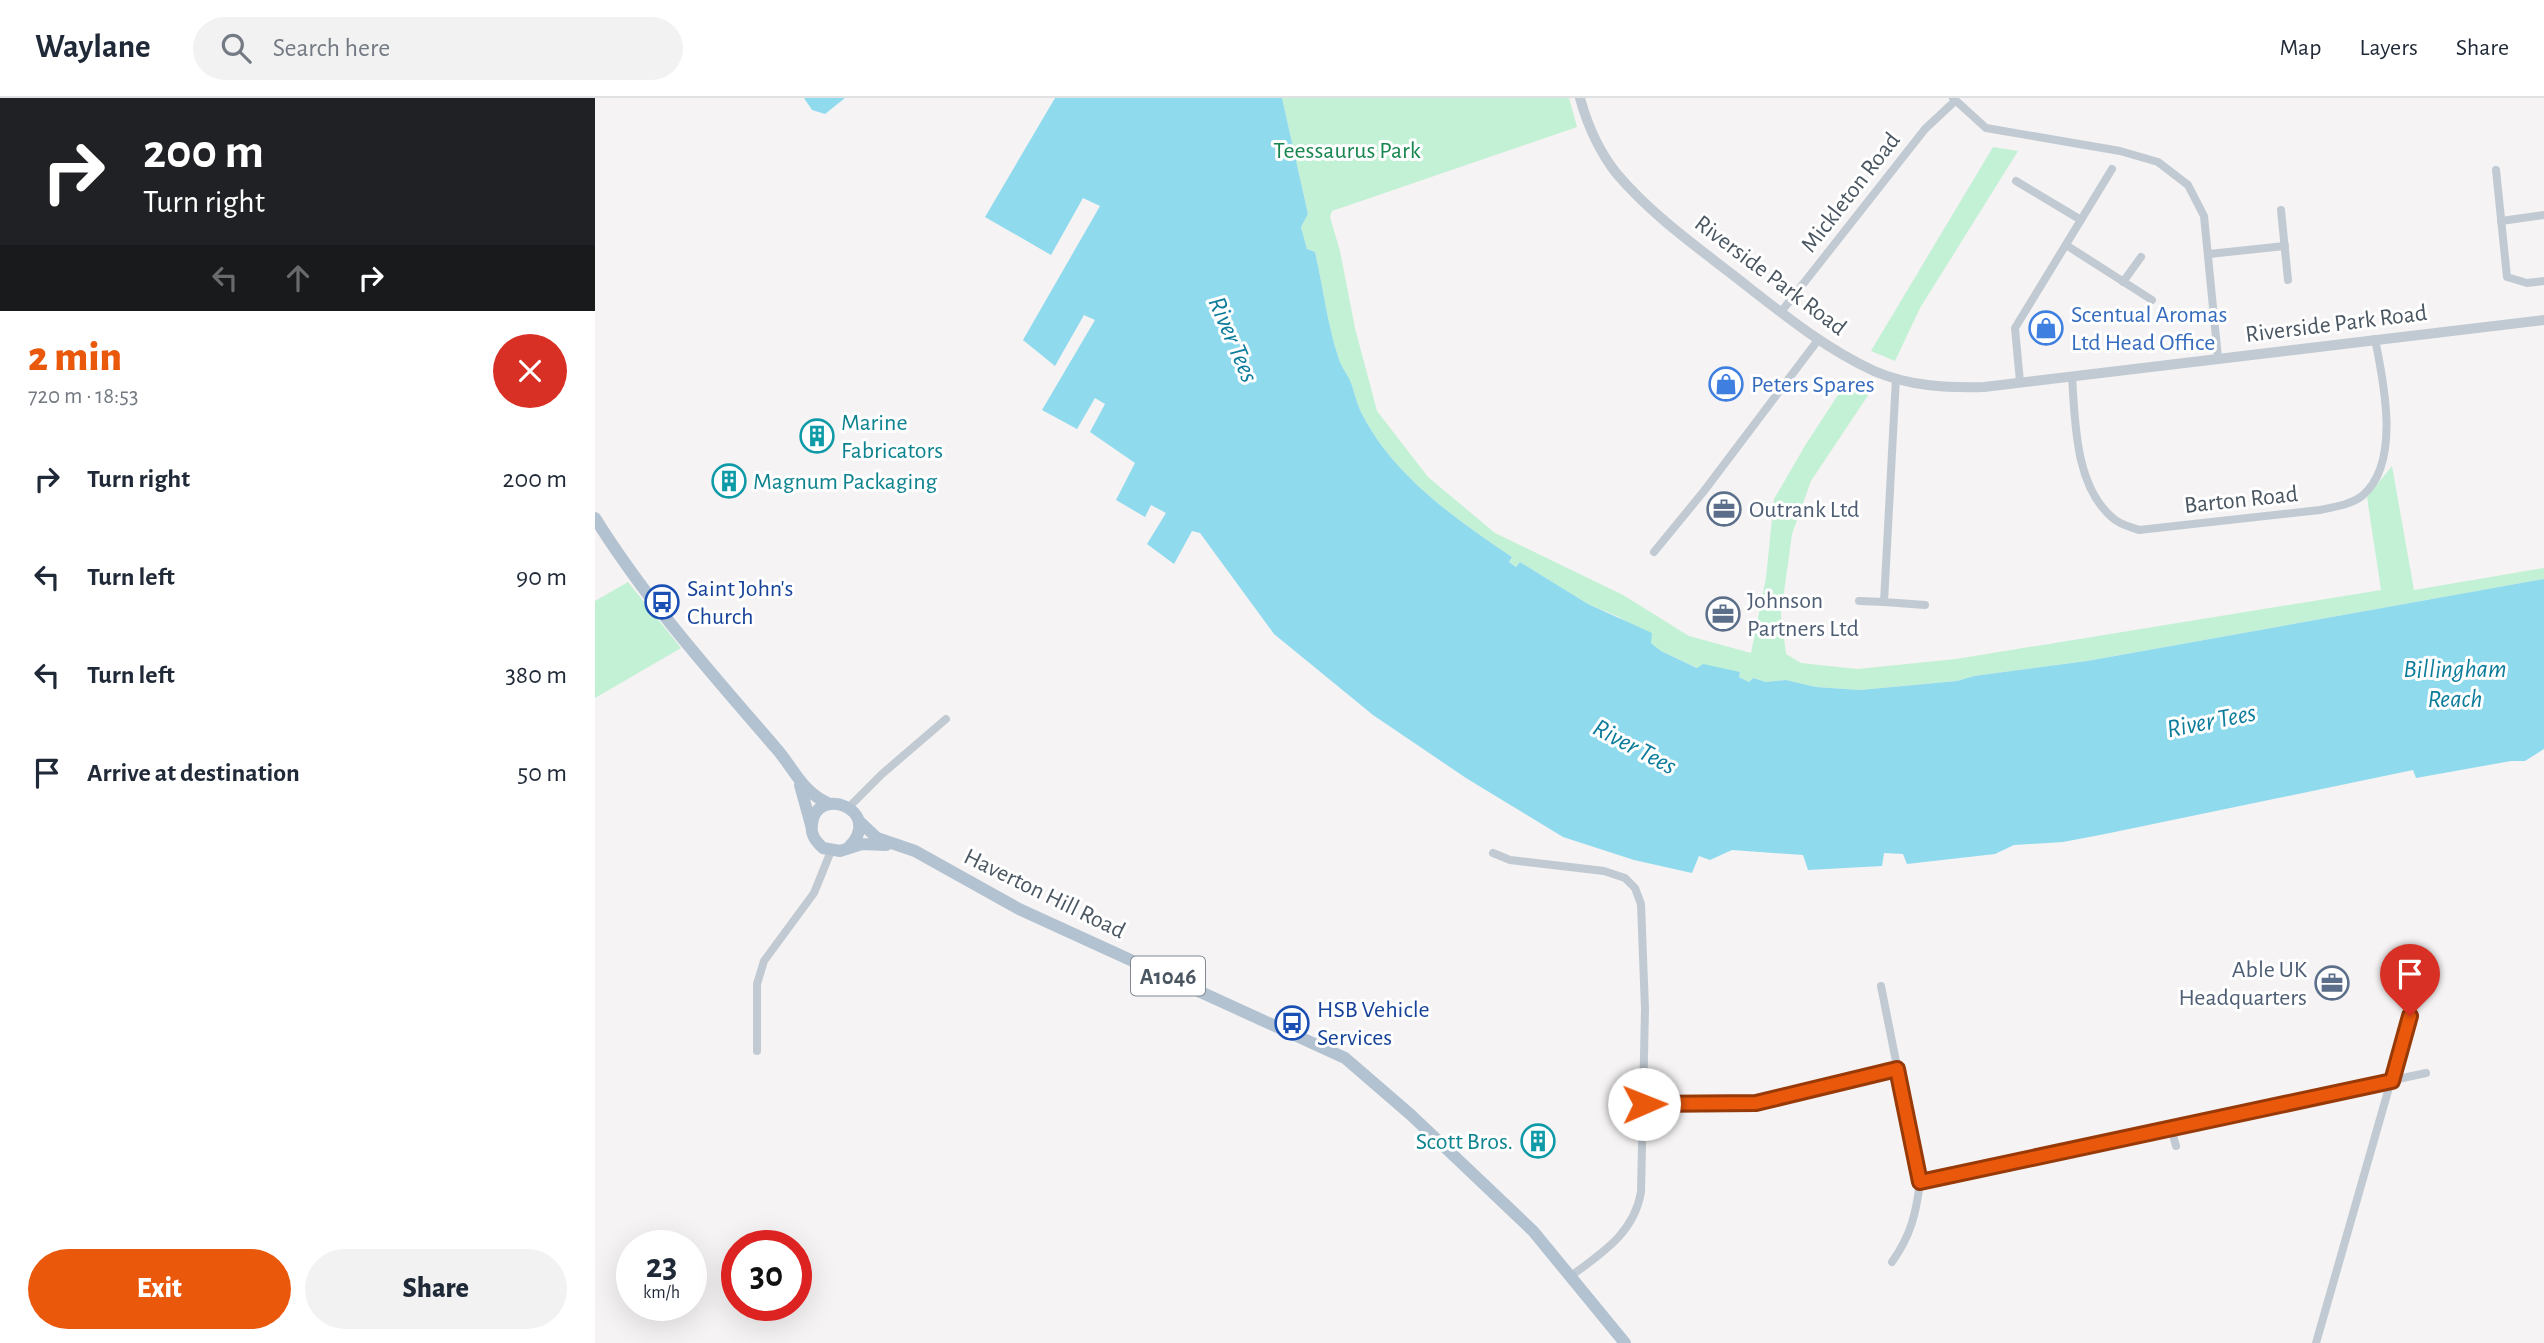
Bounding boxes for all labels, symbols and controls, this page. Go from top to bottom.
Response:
search box [193,17,683,80]
icon: search [217,29,255,67]
text: Waylane [35,31,151,64]
text: Search here [273,35,390,61]
text: Map [2279,36,2321,60]
text: Layers [2359,36,2418,60]
text: Share [2456,36,2509,60]
icon: right [28,126,119,217]
text: 200 m [143,128,264,177]
street label: Mickleton Road [1797,128,1905,257]
park label: Teessaurus Park [1273,139,1421,163]
text: Turn right [143,186,265,218]
street label: Riverside Park Road [1690,211,1851,340]
icon: left [206,259,244,297]
icon: ahead [279,259,317,297]
icon: right [352,259,390,297]
water label: River Tees [1204,293,1263,386]
street label: Riverside Park Road [2244,301,2428,347]
place label: Scentual Aromas Ltd Head Office [2071,303,2227,355]
shop icon: Scentual Aromas Ltd Head Office [2027,309,2065,347]
button: close [493,334,567,408]
text: 2 min [28,336,122,378]
shop icon: Peters Spares [1707,365,1745,403]
place label: Peters Spares [1751,373,1875,397]
text: 720 m · 18:53 [28,385,138,408]
place label: Marine Fabricators [841,411,943,463]
building icon: Marine Fabricators [798,417,836,455]
icon: right [28,460,66,498]
building icon: Magnum Packaging [710,462,748,500]
text: Turn right [87,466,190,492]
text: 200 m [503,466,567,492]
place label: Magnum Packaging [753,470,938,494]
street label: Barton Road [2183,482,2299,518]
office icon: Outrank Ltd [1705,490,1743,528]
place label: Outrank Ltd [1749,498,1860,522]
icon: left [28,558,66,596]
text: Turn left [87,564,175,590]
text: 90 m [516,564,567,590]
place label: Saint John's Church [687,577,793,629]
bus stop icon: Saint John's Church [643,583,681,621]
place label: Johnson Partners Ltd [1747,589,1859,641]
office icon: Johnson Partners Ltd [1704,595,1742,633]
icon: left [28,656,66,694]
water label: Billingham Reach [2403,656,2507,712]
text: Turn left [87,662,175,688]
text: 380 m [505,662,567,688]
water label: River Tees [2164,700,2258,742]
water label: River Tees [1589,714,1680,780]
icon: arrive [28,754,66,792]
text: Arrive at destination [87,760,300,786]
text: 50 m [517,760,567,786]
street label: Haverton Hill Road [960,844,1129,943]
pin [2380,944,2440,1016]
icon: arrive [2391,955,2429,993]
road number: A1046 [1131,956,1205,996]
place label: Able UK Headquarters [2178,958,2308,1010]
office icon: Able UK Headquarters [2313,964,2351,1002]
place label: HSB Vehicle Services [1317,998,1430,1050]
bus stop icon: HSB Vehicle Services [1273,1004,1311,1042]
position arrow [1607,1067,1681,1141]
building icon: Scott Bros. [1519,1122,1557,1160]
place label: Scott Bros. [1416,1130,1513,1154]
speed limit sign: 30 [721,1230,812,1321]
button: Exit [28,1249,291,1329]
button: Share [305,1249,567,1329]
text: 23 [646,1249,677,1284]
text: km/h [643,1284,680,1302]

